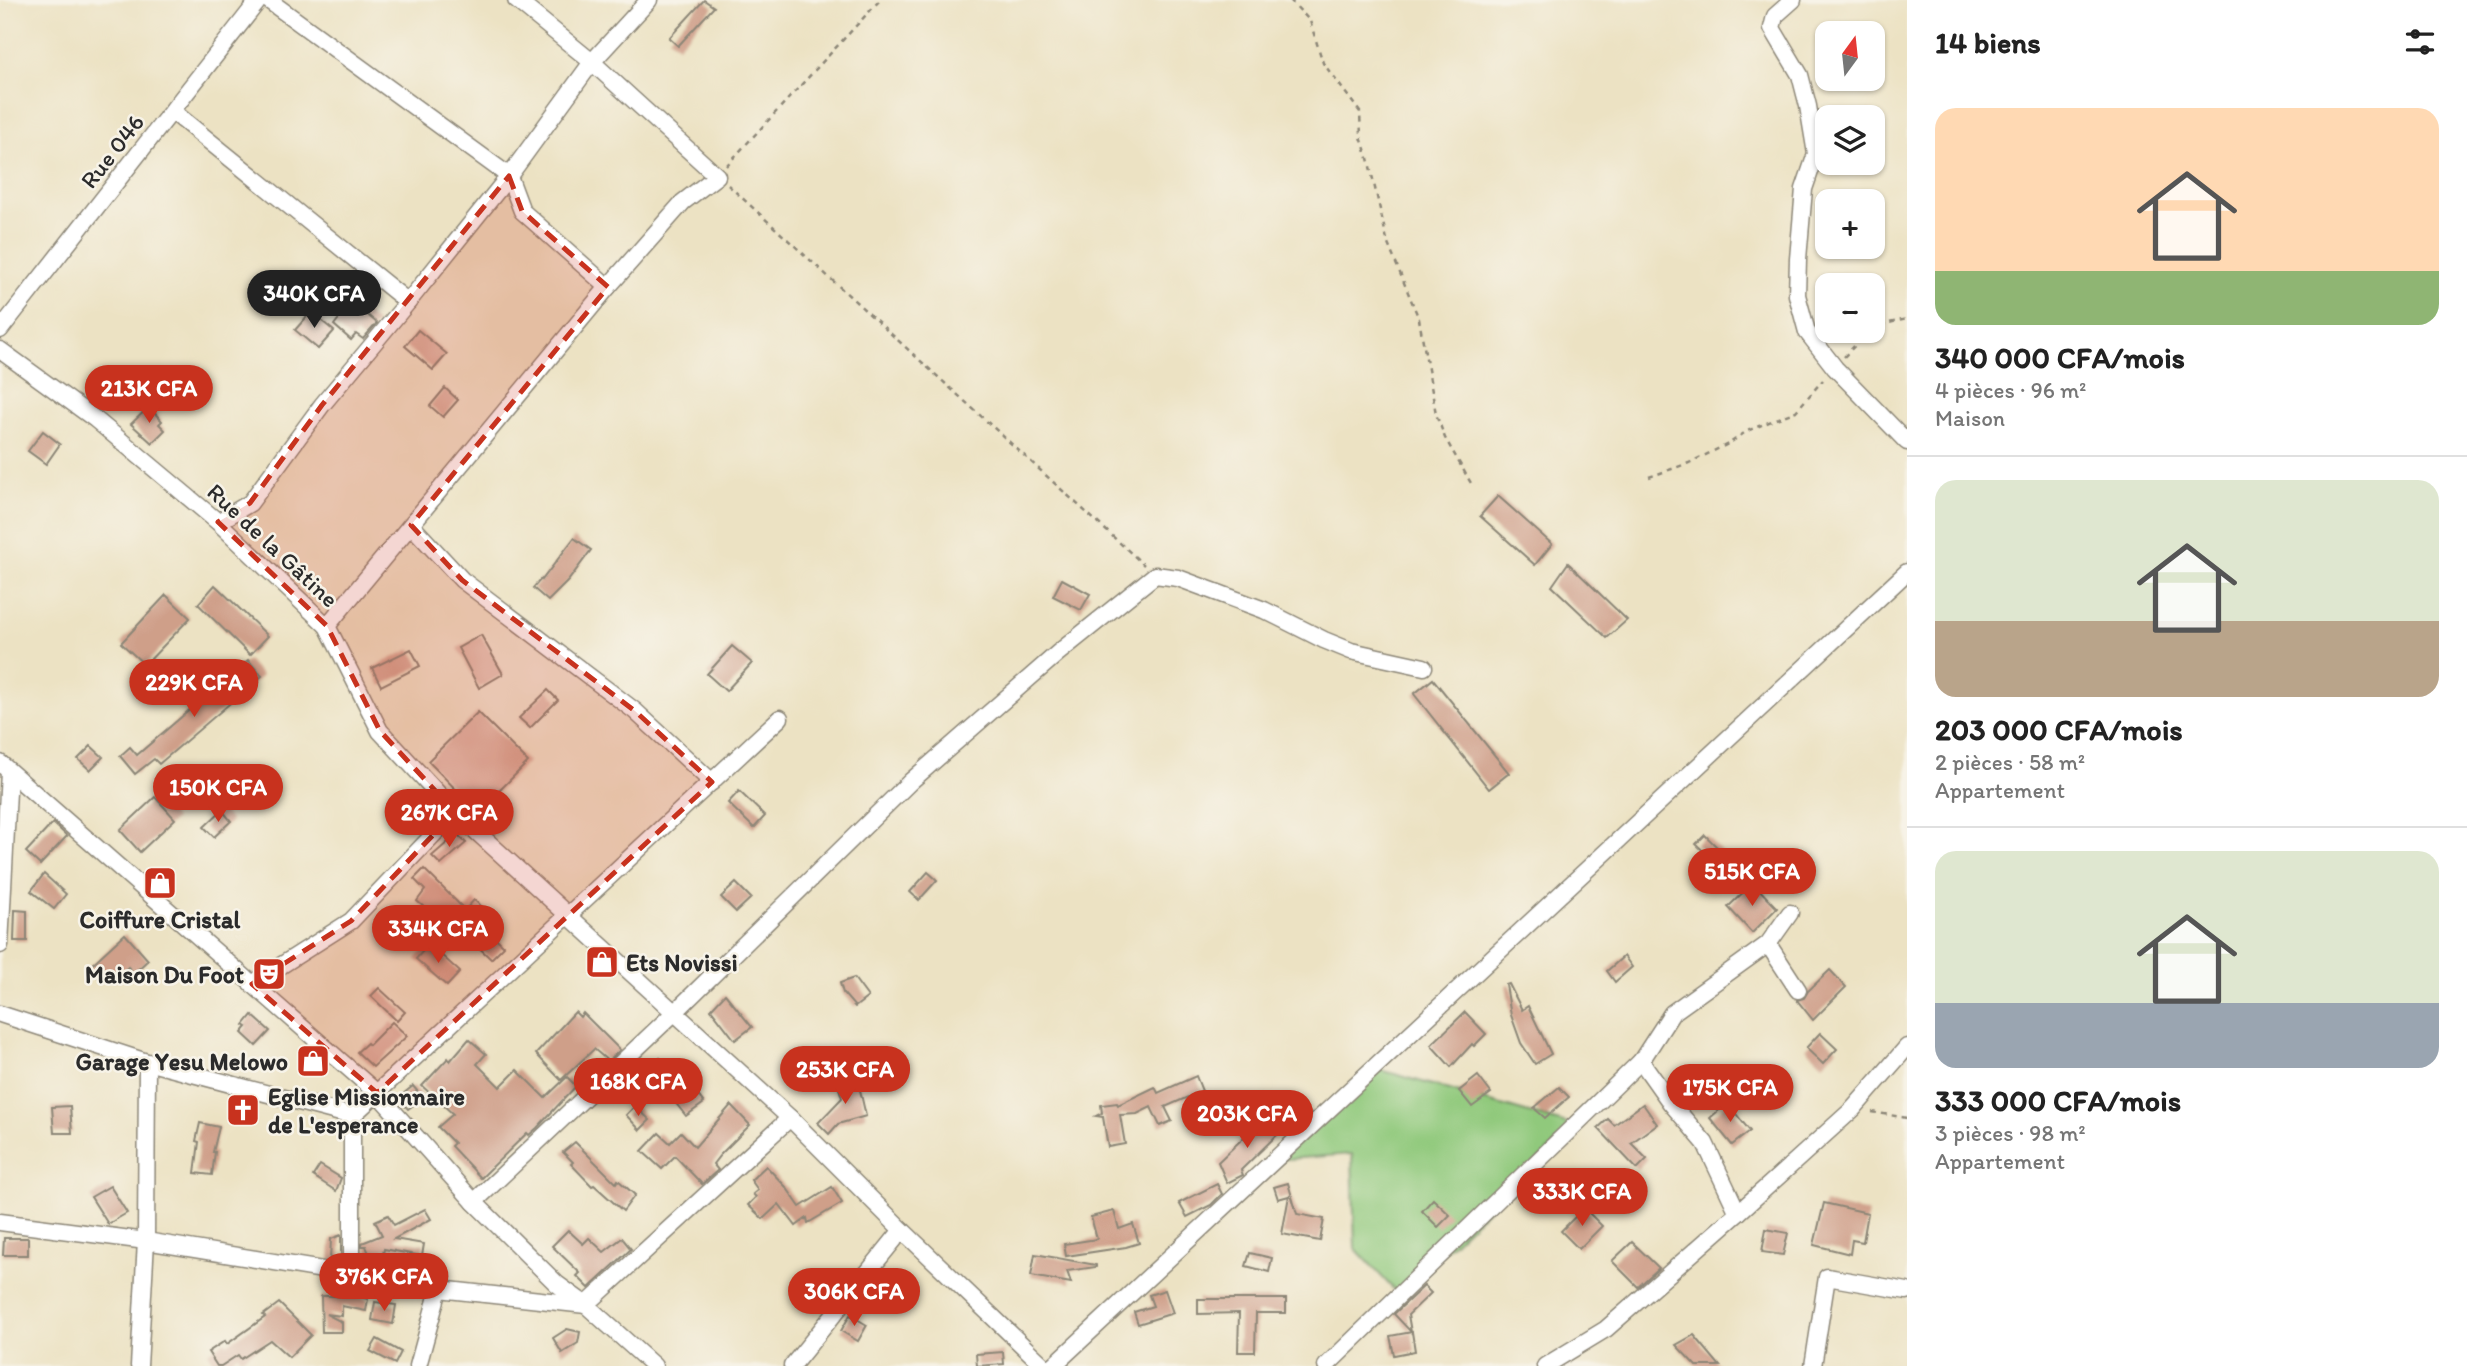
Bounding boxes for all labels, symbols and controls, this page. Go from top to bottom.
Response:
north arrow [1815,21,1885,91]
map controls [1815,21,1885,343]
icon: filters [2401,23,2439,61]
text: 14 biens [1935,24,2041,61]
button: layers [1815,105,1885,175]
street label: Rue 046 [74,108,150,194]
icon: home [2124,153,2250,279]
button: + [1815,189,1885,259]
pin: 340K CFA [242,270,386,330]
button: − [1815,273,1885,343]
text: 340K CFA [263,279,365,307]
text: 340 000 CFA/mois [1935,339,2185,376]
pin: 213K CFA [77,366,221,425]
text: 213K CFA [101,374,197,402]
text: 4 pièces · 96 m² [1935,376,2087,404]
text: Maison [1935,404,2005,432]
street label: Rue de la Gâtine [201,477,345,613]
icon: home [2124,525,2250,651]
pin: 229K CFA [122,660,266,719]
text: 229K CFA [145,668,243,696]
text: 203 000 CFA/mois [1935,711,2183,748]
text: 2 pièces · 58 m² [1935,748,2085,776]
pin: 150K CFA [146,764,290,824]
text: 150K CFA [169,773,267,801]
text: Appartement [1935,776,2065,804]
pin: 267K CFA [377,790,521,849]
text: 267K CFA [401,798,497,826]
pin: 515K CFA [1680,848,1824,908]
text: 515K CFA [1704,857,1800,885]
shop icon: Coiffure Cristal [141,864,179,902]
icon: home [2124,896,2250,1022]
place label: Coiffure Cristal [80,905,241,934]
pin: 334K CFA [366,906,510,965]
text: 334K CFA [388,914,488,942]
shop icon: Ets Novissi [583,943,621,981]
place label: Ets Novissi [626,948,738,977]
theatre icon: Maison Du Foot [250,955,288,993]
place label: Maison Du Foot [85,960,244,989]
shop icon: Garage Yesu Melowo [294,1042,332,1080]
pin: 253K CFA [773,1046,917,1106]
place label: Garage Yesu Melowo [75,1047,288,1077]
text: 253K CFA [796,1055,894,1083]
pin: 168K CFA [566,1058,710,1118]
pin: 175K CFA [1658,1064,1802,1124]
text: 168K CFA [590,1067,686,1095]
text: 175K CFA [1682,1073,1778,1101]
place label: Eglise Missionnaire de L'esperance [268,1082,465,1140]
text: 333 000 CFA/mois [1935,1082,2181,1119]
pin: 203K CFA [1175,1090,1319,1150]
church icon: Eglise Missionnaire de L'esperance [224,1091,262,1129]
text: 203K CFA [1197,1099,1297,1127]
text: 3 pièces · 98 m² [1935,1119,2086,1147]
text: Appartement [1935,1147,2065,1175]
pin: 333K CFA [1510,1168,1654,1228]
text: 333K CFA [1533,1177,1631,1205]
pin: 376K CFA [312,1254,456,1313]
text: 376K CFA [335,1262,433,1290]
pin: 306K CFA [782,1268,926,1328]
text: 306K CFA [804,1277,904,1305]

